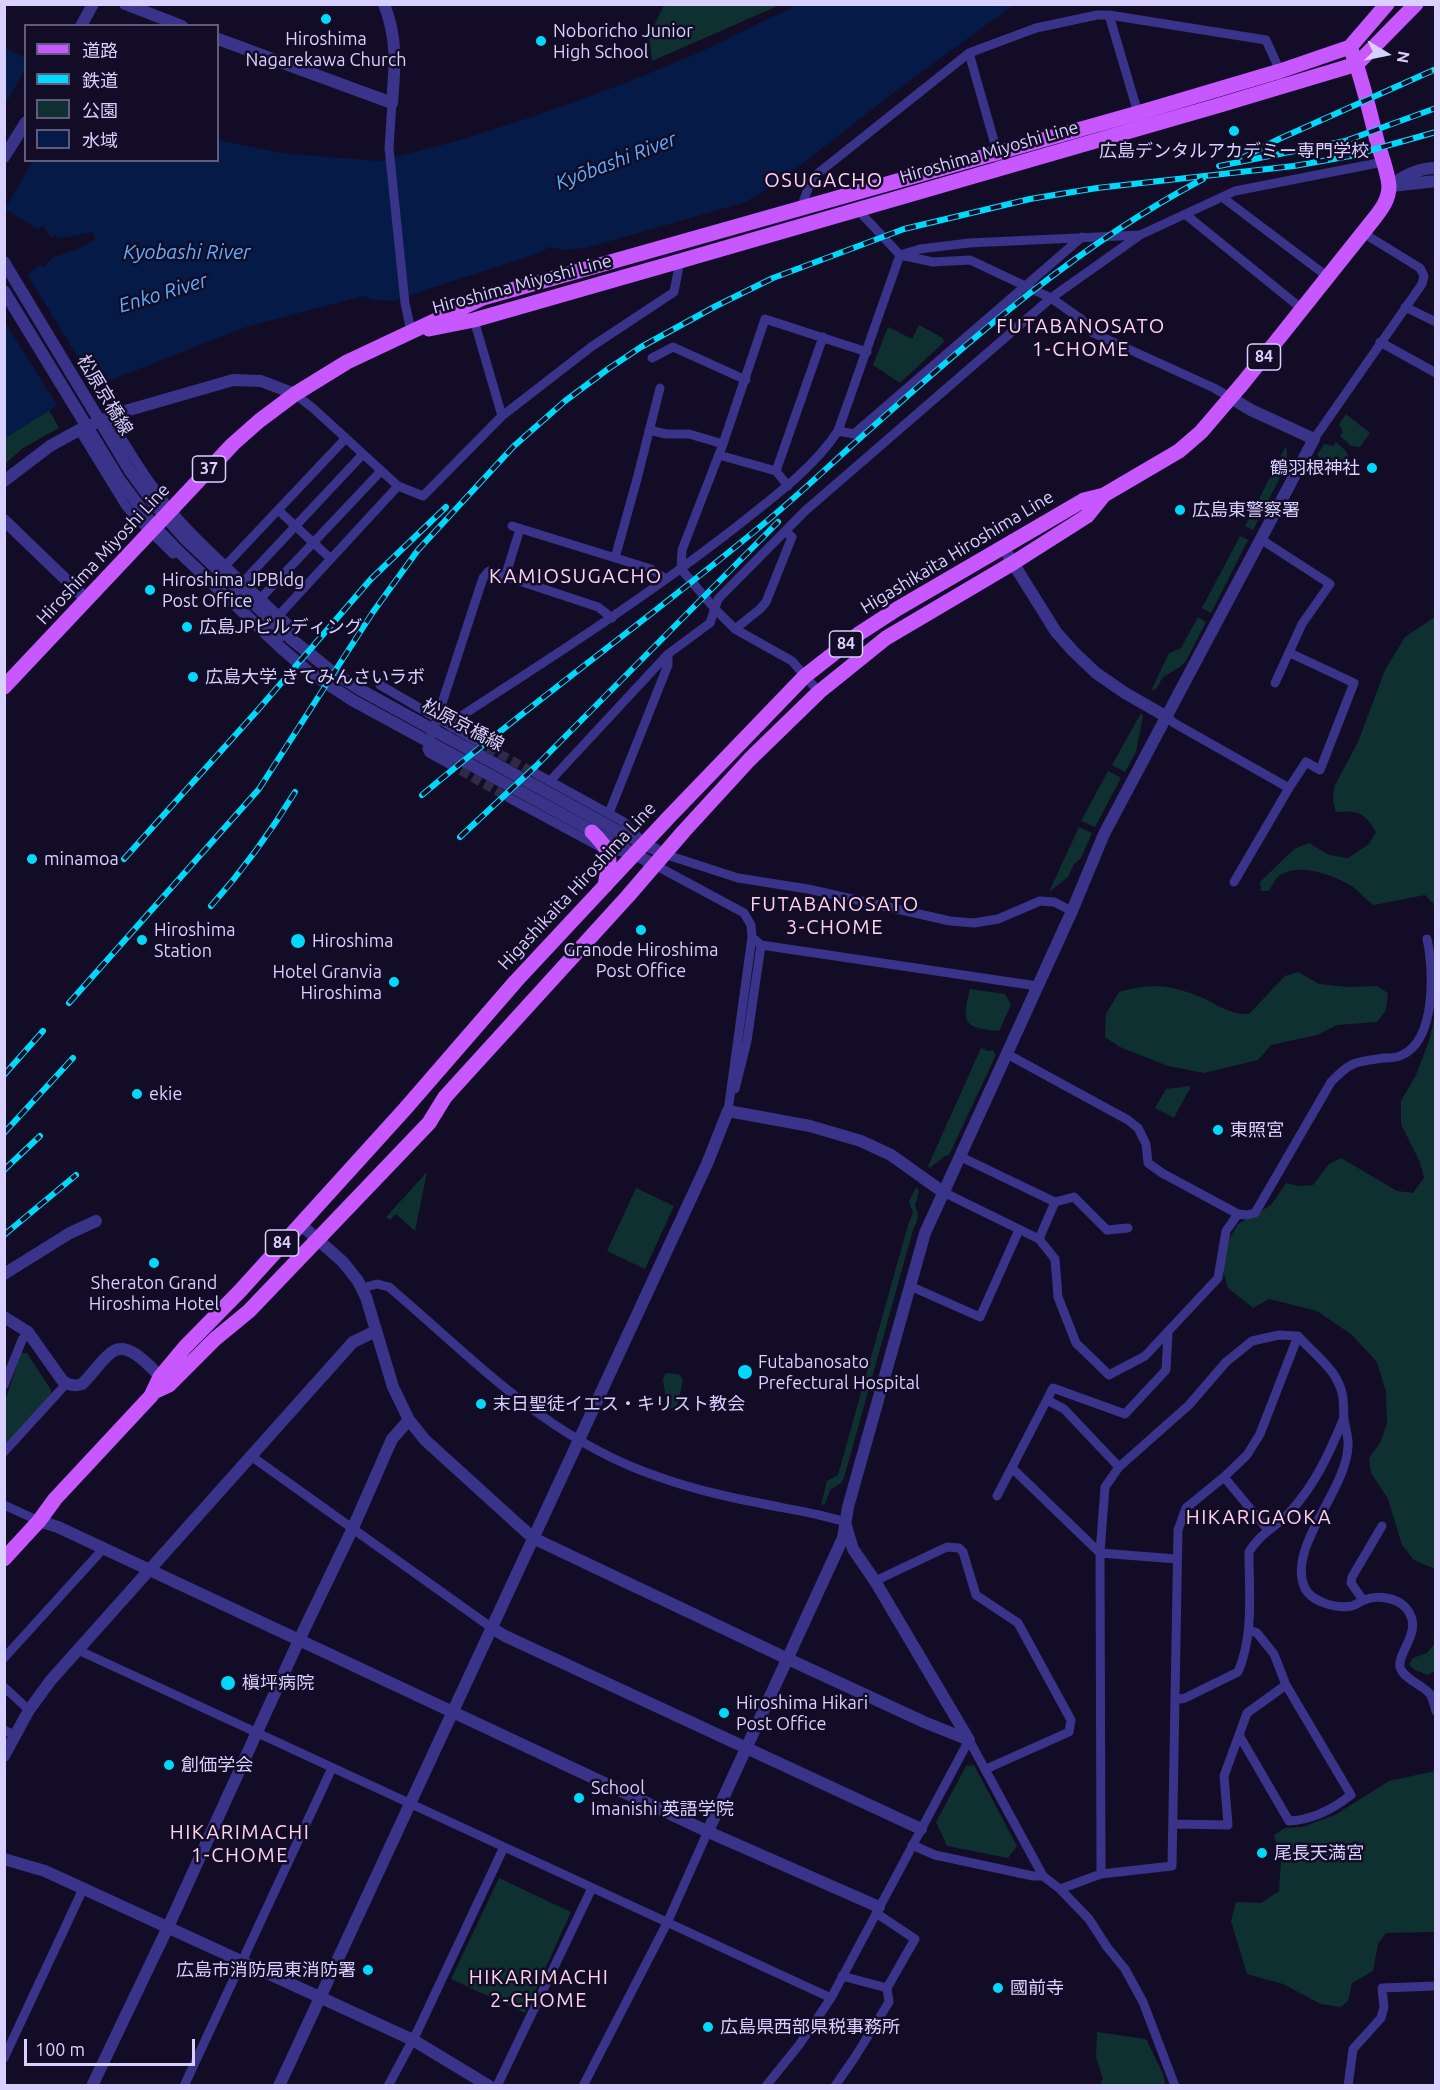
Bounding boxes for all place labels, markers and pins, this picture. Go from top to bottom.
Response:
marker: Hiroshima Nagarekawa Church [319,12,333,26]
place label: Noboricho Junior High School [553,20,693,63]
place label: Hiroshima Nagarekawa Church [245,28,407,70]
marker: Noboricho Junior High School [534,34,548,48]
marker: 広島デンタルアカデミー専門学校 [1227,124,1241,138]
place label: 広島デンタルアカデミー専門学校 [1099,140,1369,162]
place label: 鶴羽根神社 [1270,457,1360,479]
marker: 鶴羽根神社 [1365,461,1379,475]
place label: 広島東警察署 [1192,499,1300,521]
marker: 広島東警察署 [1173,503,1187,517]
place label: Hiroshima JPBldg Post Office [162,569,304,612]
marker: Hiroshima JPBldg Post Office [143,583,157,597]
place label: 広島JPビルディング [199,616,363,638]
marker: 広島JPビルディング [180,620,194,634]
place label: 広島大学 きてみんさいラボ [205,666,425,688]
marker: 広島大学 きてみんさいラボ [186,670,200,684]
place label: minamoa [44,848,119,870]
marker: minamoa [25,852,39,866]
place label: Hiroshima Station [154,919,236,962]
marker: Granode Hiroshima Post Office [634,923,648,937]
place label: Hiroshima [312,930,394,952]
marker: Hiroshima [289,932,307,950]
marker: Hiroshima Station [135,933,149,947]
place label: Granode Hiroshima Post Office [564,939,718,982]
place label: Hotel Granvia Hiroshima [272,961,382,1004]
marker: Hotel Granvia Hiroshima [387,975,401,989]
place label: ekie [149,1083,182,1105]
marker: ekie [130,1087,144,1101]
place label: 東照宮 [1230,1119,1284,1141]
marker: 東照宮 [1211,1123,1225,1137]
marker: Sheraton Grand Hiroshima Hotel [147,1256,161,1270]
place label: Sheraton Grand Hiroshima Hotel [89,1272,219,1314]
place label: Futabanosato Prefectural Hospital [758,1351,920,1394]
marker: Futabanosato Prefectural Hospital [736,1363,754,1381]
place label: 末日聖徒イエス・キリスト教会 [493,1393,745,1415]
marker: 末日聖徒イエス・キリスト教会 [474,1397,488,1411]
place label: 槇坪病院 [242,1672,314,1694]
marker: 槇坪病院 [219,1674,237,1692]
place label: Hiroshima Hikari Post Office [736,1692,868,1734]
marker: Hiroshima Hikari Post Office [717,1706,731,1720]
place label: 創価学会 [181,1754,253,1776]
marker: 創価学会 [162,1758,176,1772]
place label: School Imanishi 英語学院 [591,1777,734,1820]
marker: School Imanishi 英語学院 [572,1791,586,1805]
place label: 尾長天満宮 [1274,1842,1364,1864]
marker: 尾長天満宮 [1255,1846,1269,1860]
place label: 広島市消防局東消防署 [176,1959,356,1981]
marker: 広島市消防局東消防署 [361,1963,375,1977]
place label: 國前寺 [1010,1977,1064,1999]
marker: 國前寺 [991,1981,1005,1995]
place label: 広島県西部県税事務所 [720,2016,900,2038]
marker: 広島県西部県税事務所 [701,2020,715,2034]

